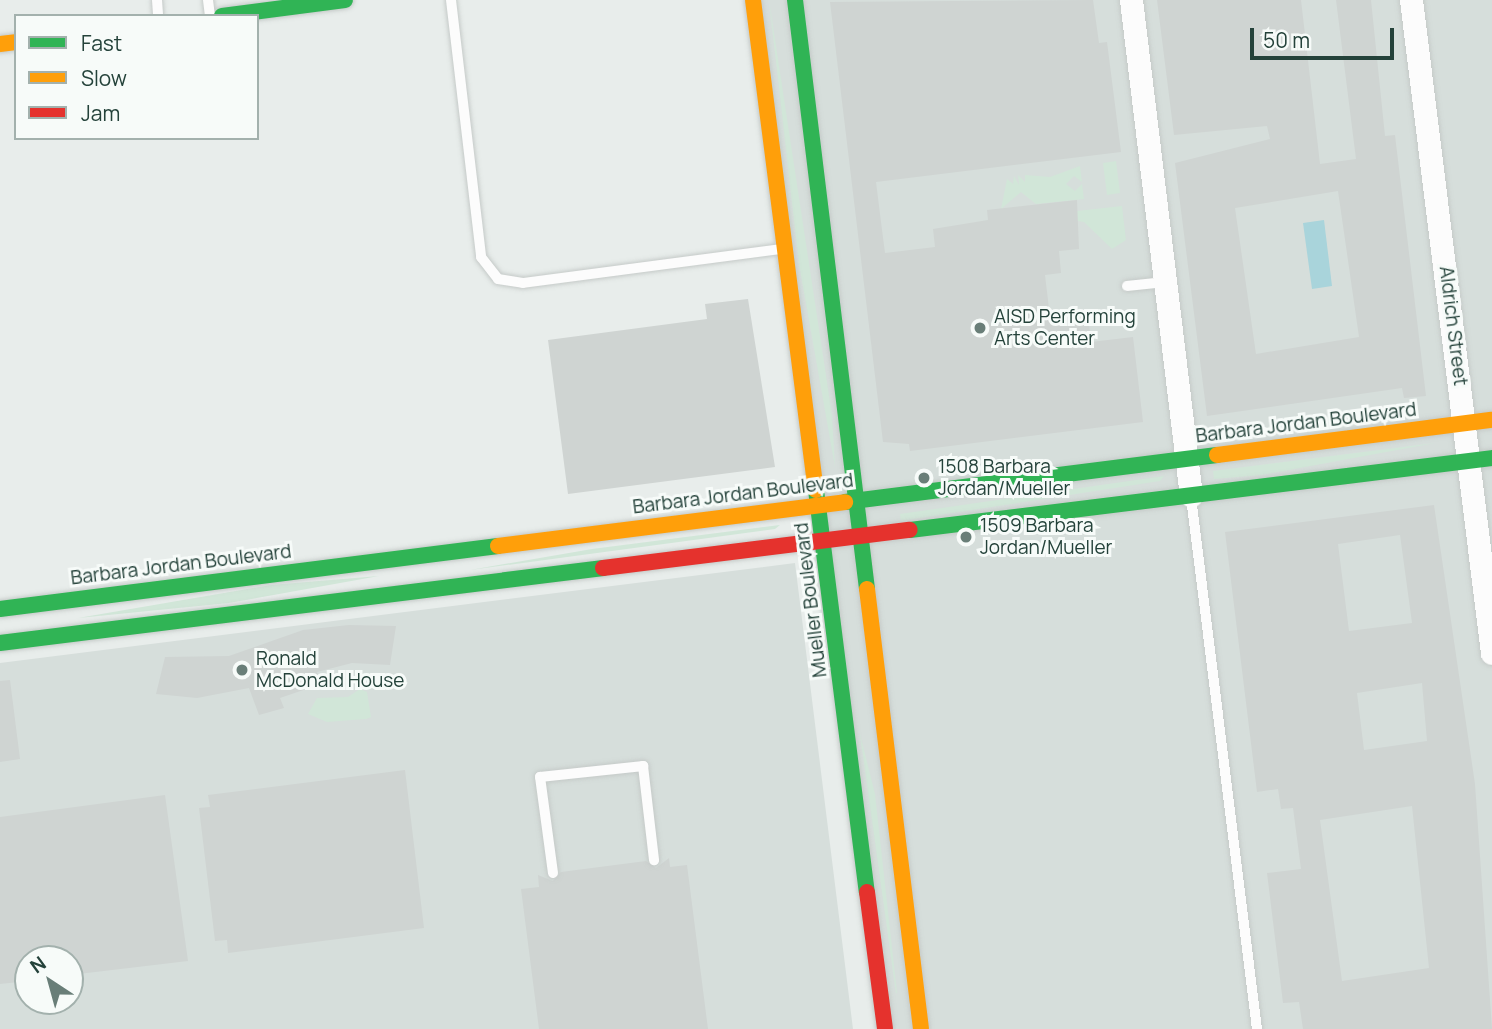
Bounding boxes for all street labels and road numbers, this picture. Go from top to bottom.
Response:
street label: Aldrich Street [1434,265,1472,387]
street label: Barbara Jordan Boulevard [1194,398,1418,448]
street label: Barbara Jordan Boulevard [631,469,855,519]
street label: Mueller Boulevard [790,521,832,679]
street label: Barbara Jordan Boulevard [69,540,293,590]

